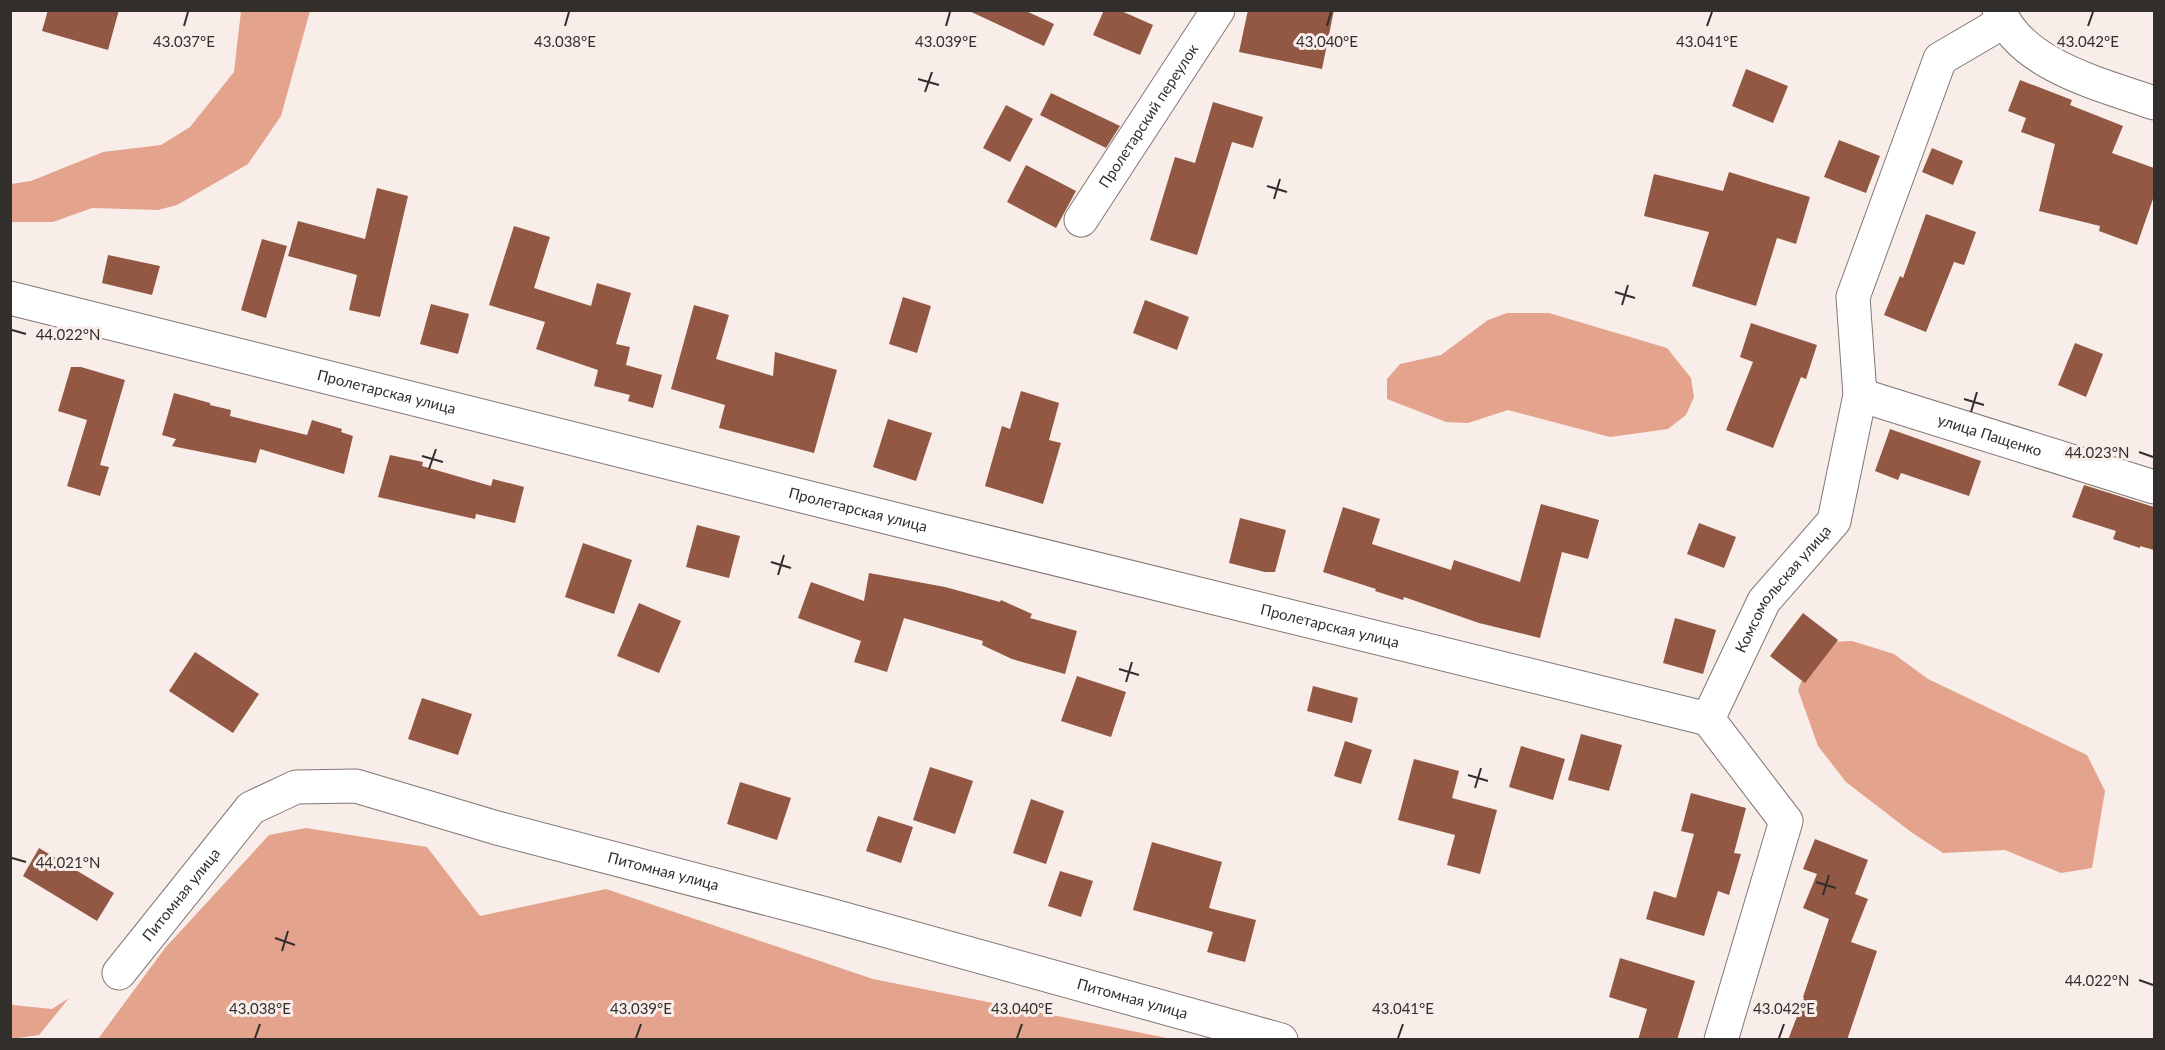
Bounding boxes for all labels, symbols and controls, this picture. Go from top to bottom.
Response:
text: 43.037°E [153,32,215,50]
text: 43.038°E [534,32,596,50]
text: 43.039°E [915,32,977,50]
text: 43.040°E [1296,32,1358,50]
text: 43.041°E [1676,32,1738,50]
text: 43.042°E [2057,32,2119,50]
street label: Пролетарский переулок [1094,40,1202,191]
text: 44.022°N [36,325,100,343]
street label: Пролетарская улица [315,365,458,417]
street label: улица Пащенко [1936,410,2044,459]
text: 44.023°N [2065,443,2129,461]
street label: Пролетарская улица [787,483,929,535]
street label: Комсомольская улица [1731,521,1834,655]
street label: Пролетарская улица [1259,599,1401,651]
street label: Питомная улица [138,844,223,944]
street label: Питомная улица [606,847,721,894]
text: 44.021°N [36,853,100,871]
text: 44.022°N [2065,971,2129,989]
street label: Питомная улица [1075,974,1190,1022]
text: 43.038°E [229,999,291,1017]
text: 43.039°E [610,999,672,1017]
text: 43.040°E [991,999,1053,1017]
text: 43.041°E [1372,999,1434,1017]
text: 43.042°E [1753,999,1815,1017]

